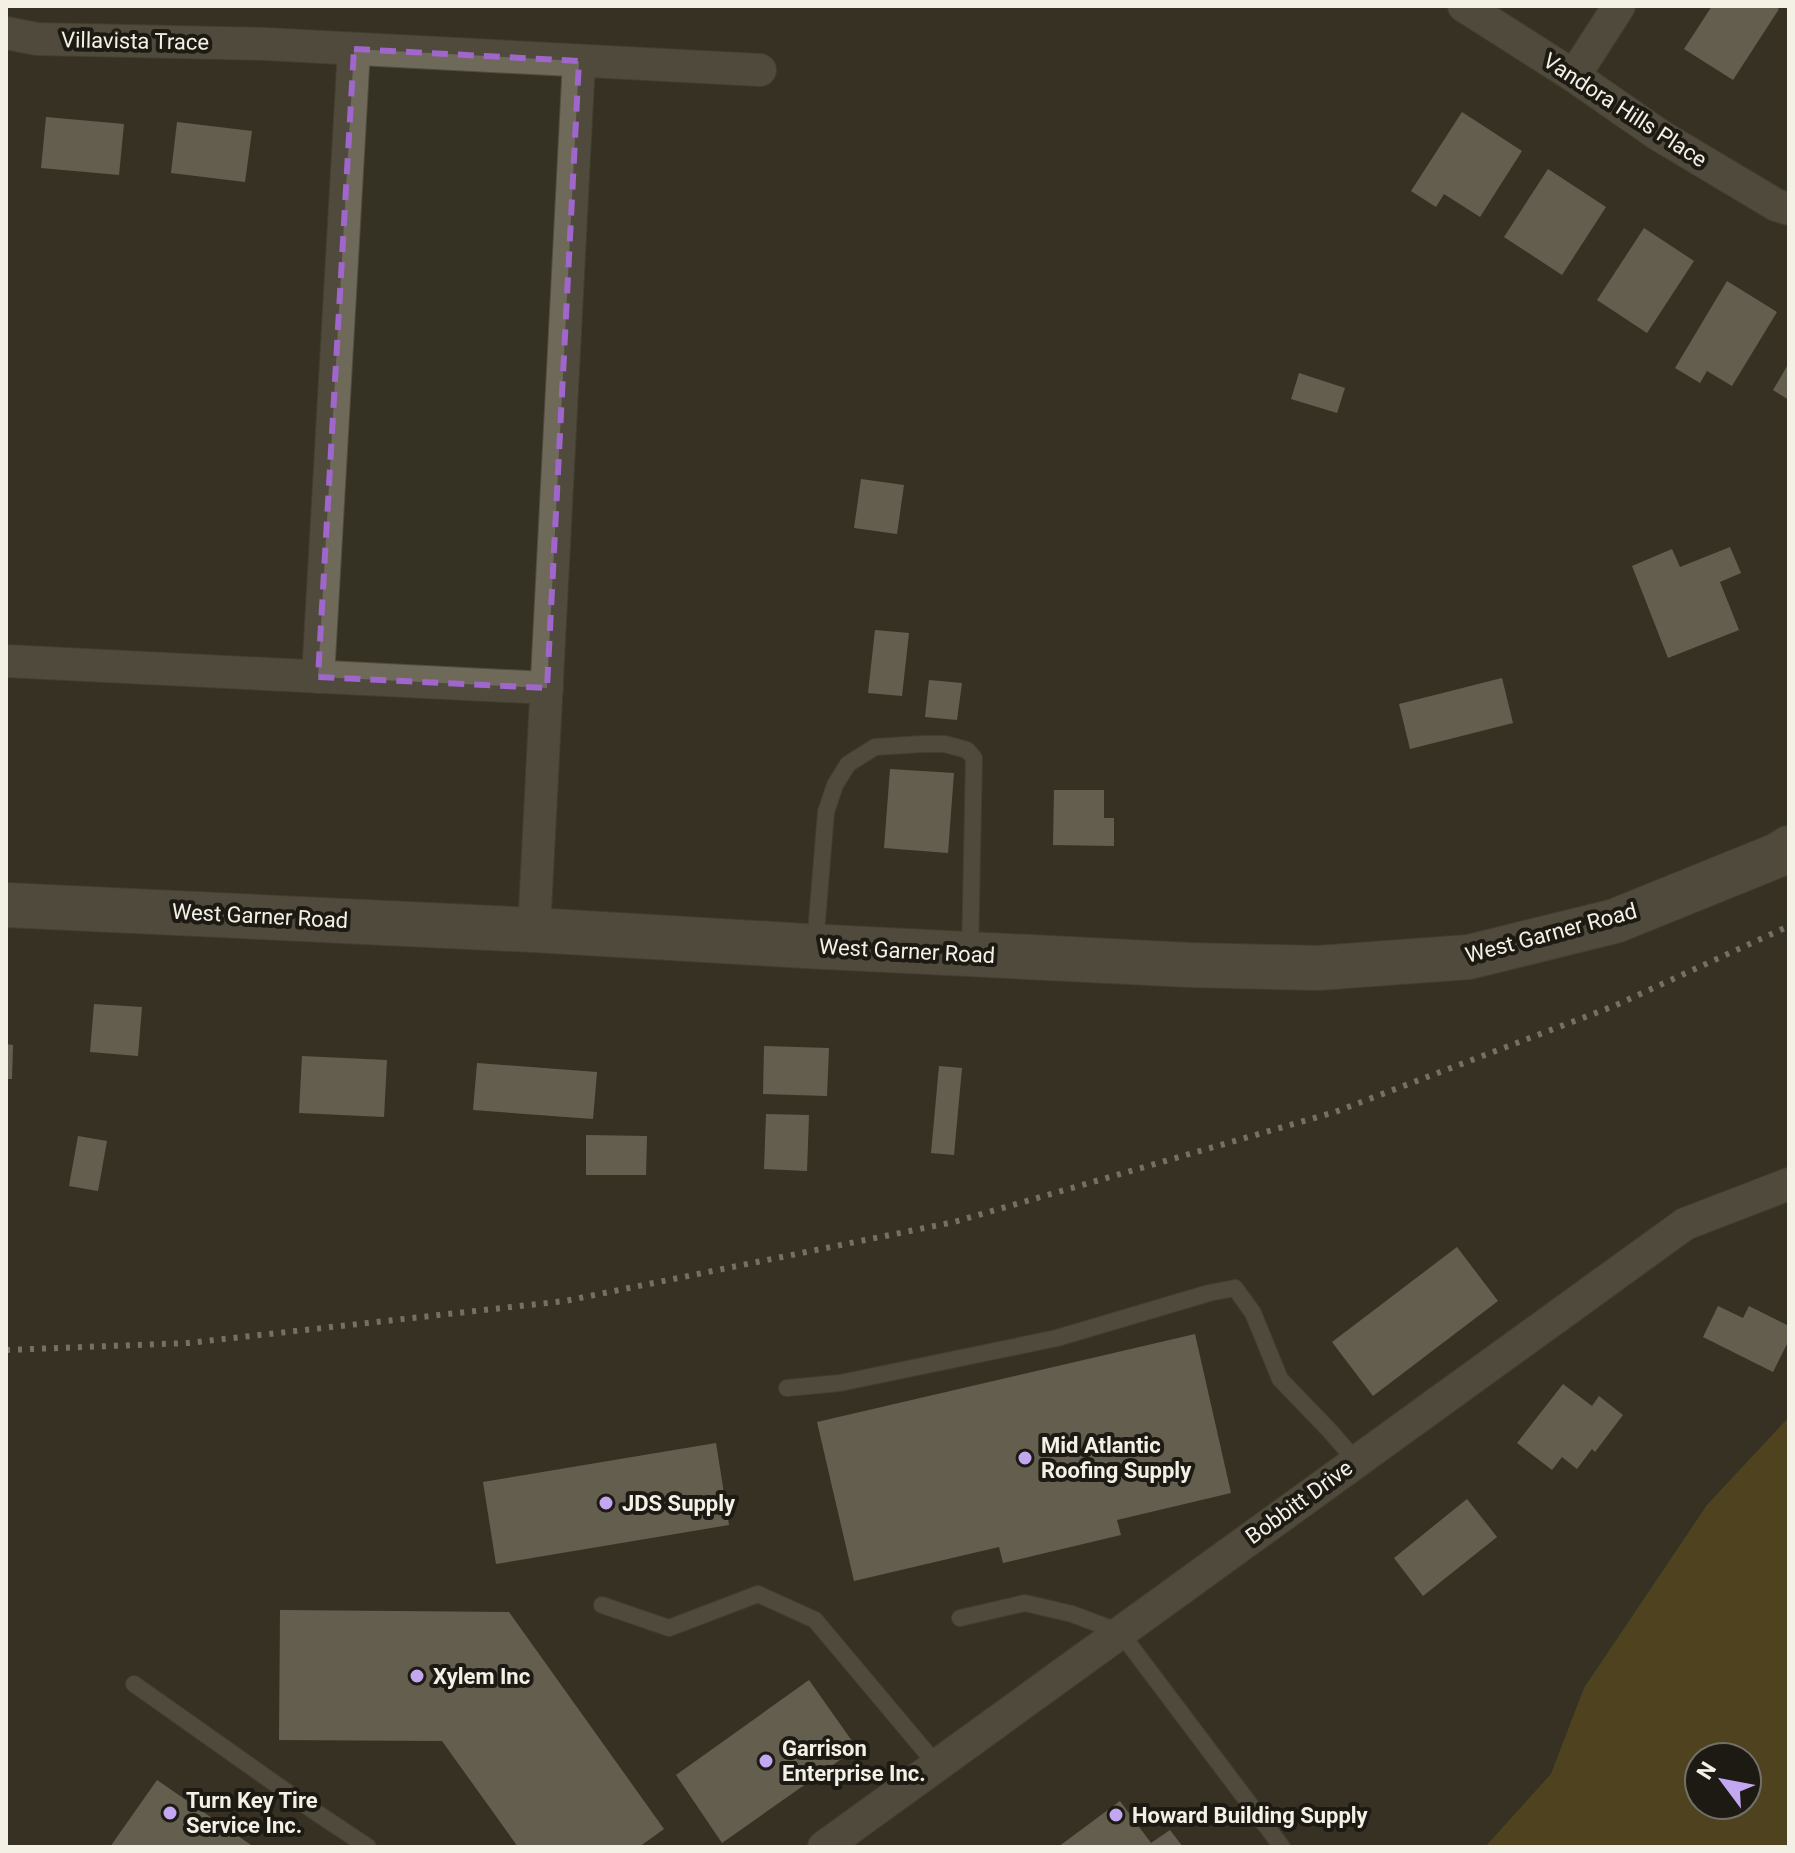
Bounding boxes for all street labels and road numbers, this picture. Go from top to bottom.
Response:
street label: Villavista Trace [61,27,209,55]
street label: Vandora Hills Place [1539,48,1711,172]
street label: West Garner Road [1463,898,1639,968]
street label: West Garner Road [171,899,349,933]
street label: West Garner Road [818,934,996,968]
street label: Bobbitt Drive [1241,1455,1357,1549]

